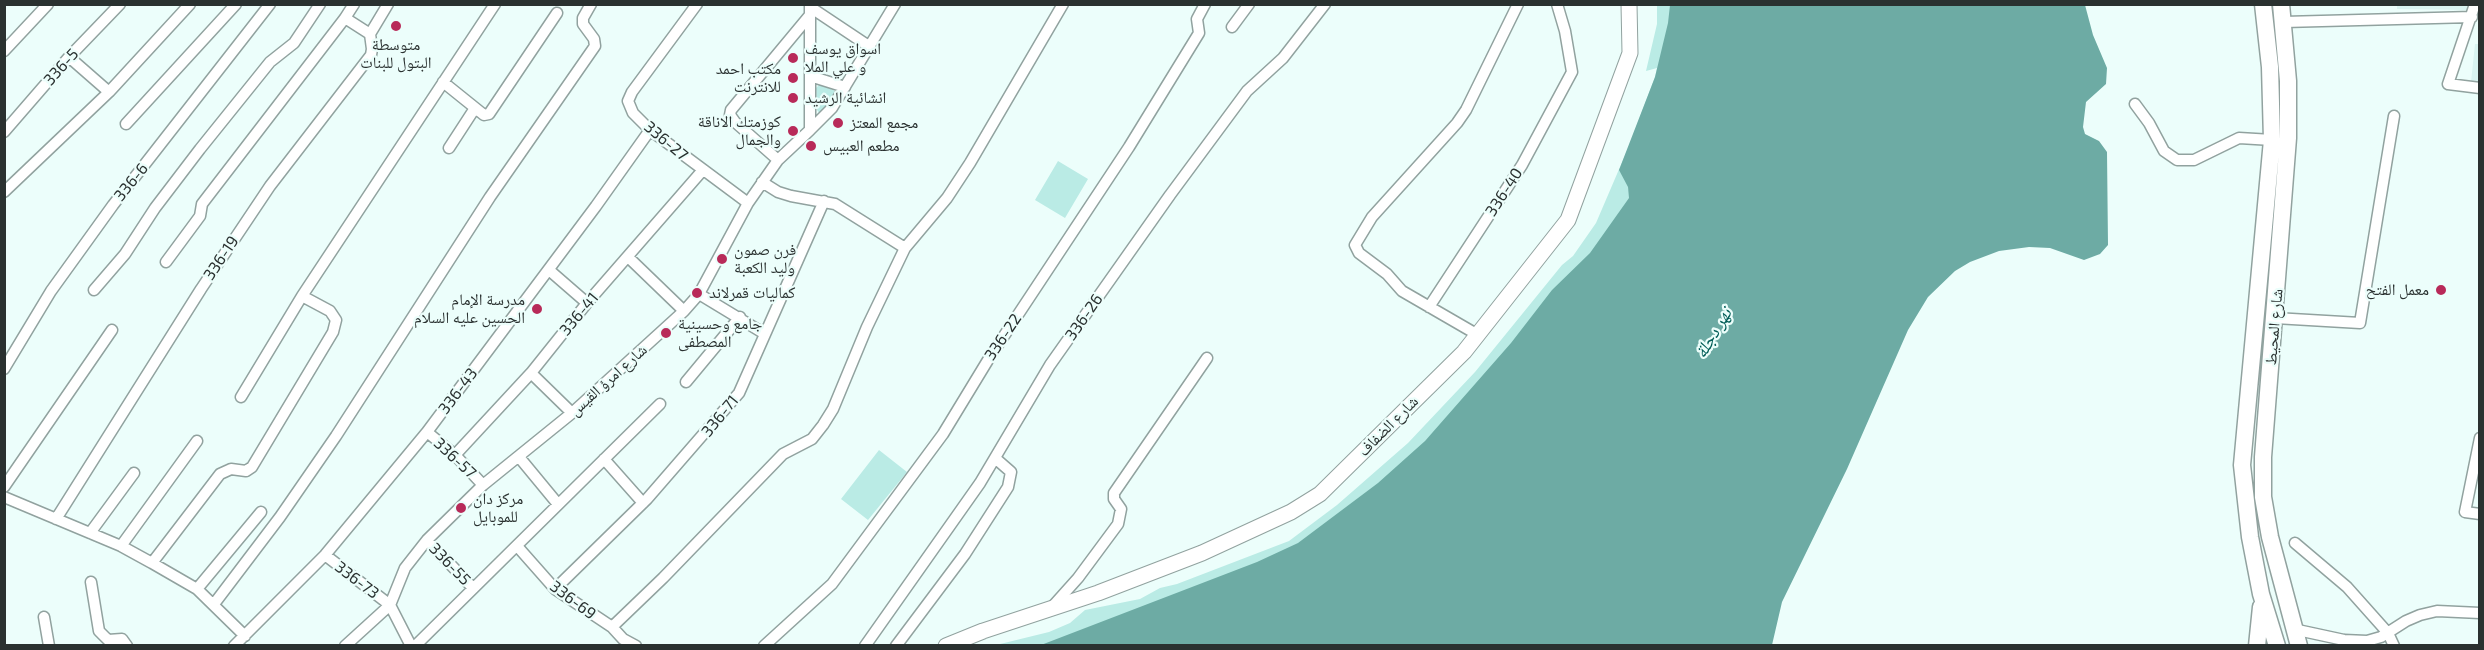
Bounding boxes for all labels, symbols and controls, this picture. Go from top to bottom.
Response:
marker: متوسطة البتول للبنات [389,19,403,33]
place label: متوسطة البتول للبنات [360,35,432,73]
place label: اسواق يوسف و علي الملا [805,39,881,77]
street label: 336-5 [40,45,82,89]
marker: اسواق يوسف و علي الملا [786,51,800,65]
place label: مكتب احمد للانترنت [716,59,781,97]
marker: مكتب احمد للانترنت [786,71,800,85]
place label: انشائية الرشيد [805,88,886,108]
marker: انشائية الرشيد [786,91,800,105]
place label: كوزمتك الاناقة والجمال [698,112,781,150]
place label: مجمع المعتز [850,113,918,133]
marker: مجمع المعتز [831,116,845,130]
street label: 336-27 [640,117,692,165]
marker: كوزمتك الاناقة والجمال [786,124,800,138]
place label: مطعم العبيس [823,136,900,156]
marker: مطعم العبيس [804,139,818,153]
street label: 336-6 [110,159,152,205]
street label: 336-40 [1481,164,1527,220]
street label: 336-19 [199,232,243,284]
place label: فرن صمون وليد الكعبة [734,240,796,278]
marker: فرن صمون وليد الكعبة [715,252,729,266]
place label: معمل الفتح [2366,280,2429,300]
place label: كماليات قمرلاند [709,283,795,303]
marker: معمل الفتح [2434,283,2448,297]
marker: كماليات قمرلاند [690,286,704,300]
street label: شارع المحيط [2261,288,2287,366]
street label: 336-41 [555,289,603,339]
place label: مدرسة الإمام الحسين عليه السلام [414,290,525,328]
street label: 336-26 [1061,290,1107,344]
marker: مدرسة الإمام الحسين عليه السلام [530,302,544,316]
water label: نهر دجلة [1690,304,1736,362]
street label: 336-22 [980,310,1026,364]
place label: جامع وحسينية المصطفى [678,314,762,352]
marker: جامع وحسينية المصطفى [659,326,673,340]
street label: شارع امرؤ القيس [565,340,651,420]
street label: 336-43 [434,364,482,418]
street label: 336-71 [697,391,743,441]
street label: شارع الضفاف [1354,392,1422,460]
street label: 336-57 [430,434,480,482]
place label: مركز دان للموبايل [473,489,523,527]
marker: مركز دان للموبايل [454,501,468,515]
street label: 336-55 [425,539,475,589]
street label: 336-73 [331,557,383,603]
street label: 336-69 [546,577,600,623]

